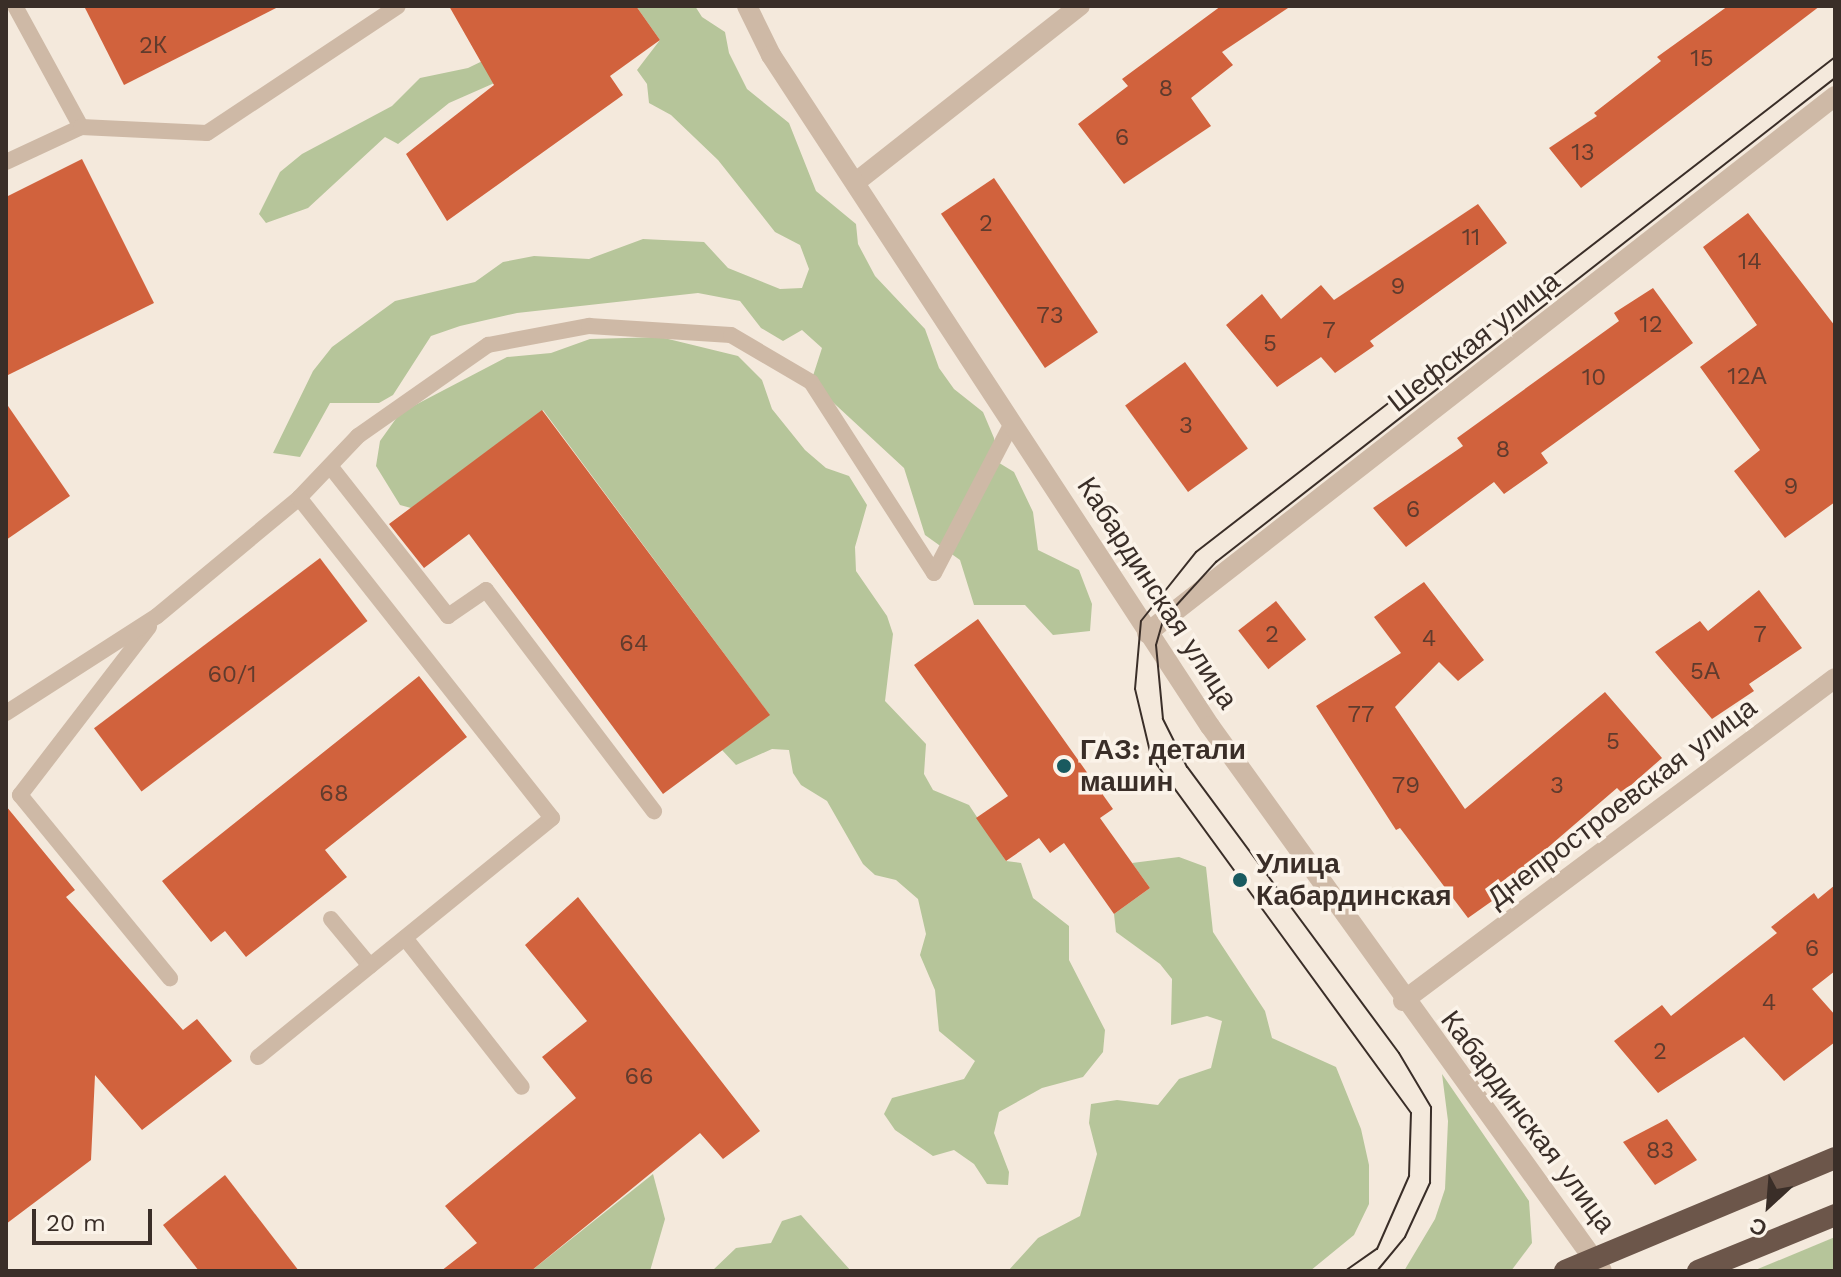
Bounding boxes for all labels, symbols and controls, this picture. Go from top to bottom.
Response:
house number: 2К [139,32,167,60]
house number: 15 [1690,45,1714,73]
house number: 8 [1159,75,1173,103]
house number: 6 [1115,124,1129,152]
house number: 13 [1571,139,1595,167]
house number: 2 [979,210,993,238]
house number: 11 [1462,224,1480,252]
house number: 14 [1738,248,1762,276]
street label: Шефская улица [1382,265,1566,419]
house number: 9 [1391,273,1405,301]
house number: 73 [1036,302,1064,330]
house number: 12 [1639,311,1663,339]
house number: 7 [1322,317,1336,345]
house number: 5 [1263,330,1277,358]
house number: 12А [1727,363,1767,391]
house number: 10 [1582,364,1606,392]
house number: 3 [1179,412,1193,440]
house number: 8 [1496,436,1510,464]
street label: Кабардинская улица [1070,471,1244,715]
house number: 9 [1784,473,1798,501]
house number: 6 [1406,496,1420,524]
house number: 2 [1265,621,1279,649]
house number: 7 [1753,621,1767,649]
house number: 4 [1422,625,1436,653]
house number: 64 [619,630,649,658]
house number: 5А [1690,658,1720,686]
house number: 60/1 [207,661,257,689]
street label: Днепростроевская улица [1481,691,1763,915]
house number: 77 [1348,701,1374,729]
house number: 5 [1606,728,1620,756]
place label: ГАЗ: детали машин [1080,733,1246,799]
marker: ГАЗ: детали машин [1055,757,1073,775]
house number: 79 [1392,772,1420,800]
house number: 3 [1550,772,1564,800]
house number: 68 [319,780,349,808]
place label: Улица Кабардинская [1256,847,1452,913]
marker: Улица Кабардинская [1231,871,1249,889]
house number: 6 [1805,935,1819,963]
house number: 4 [1762,989,1776,1017]
street label: Кабардинская улица [1434,1004,1622,1240]
house number: 2 [1653,1038,1667,1066]
house number: 66 [624,1063,654,1091]
house number: 83 [1646,1137,1674,1165]
north arrow [1729,1165,1809,1245]
scale bar [36,1193,156,1243]
text: 20 m [46,1209,106,1237]
text: С [1746,1212,1771,1242]

